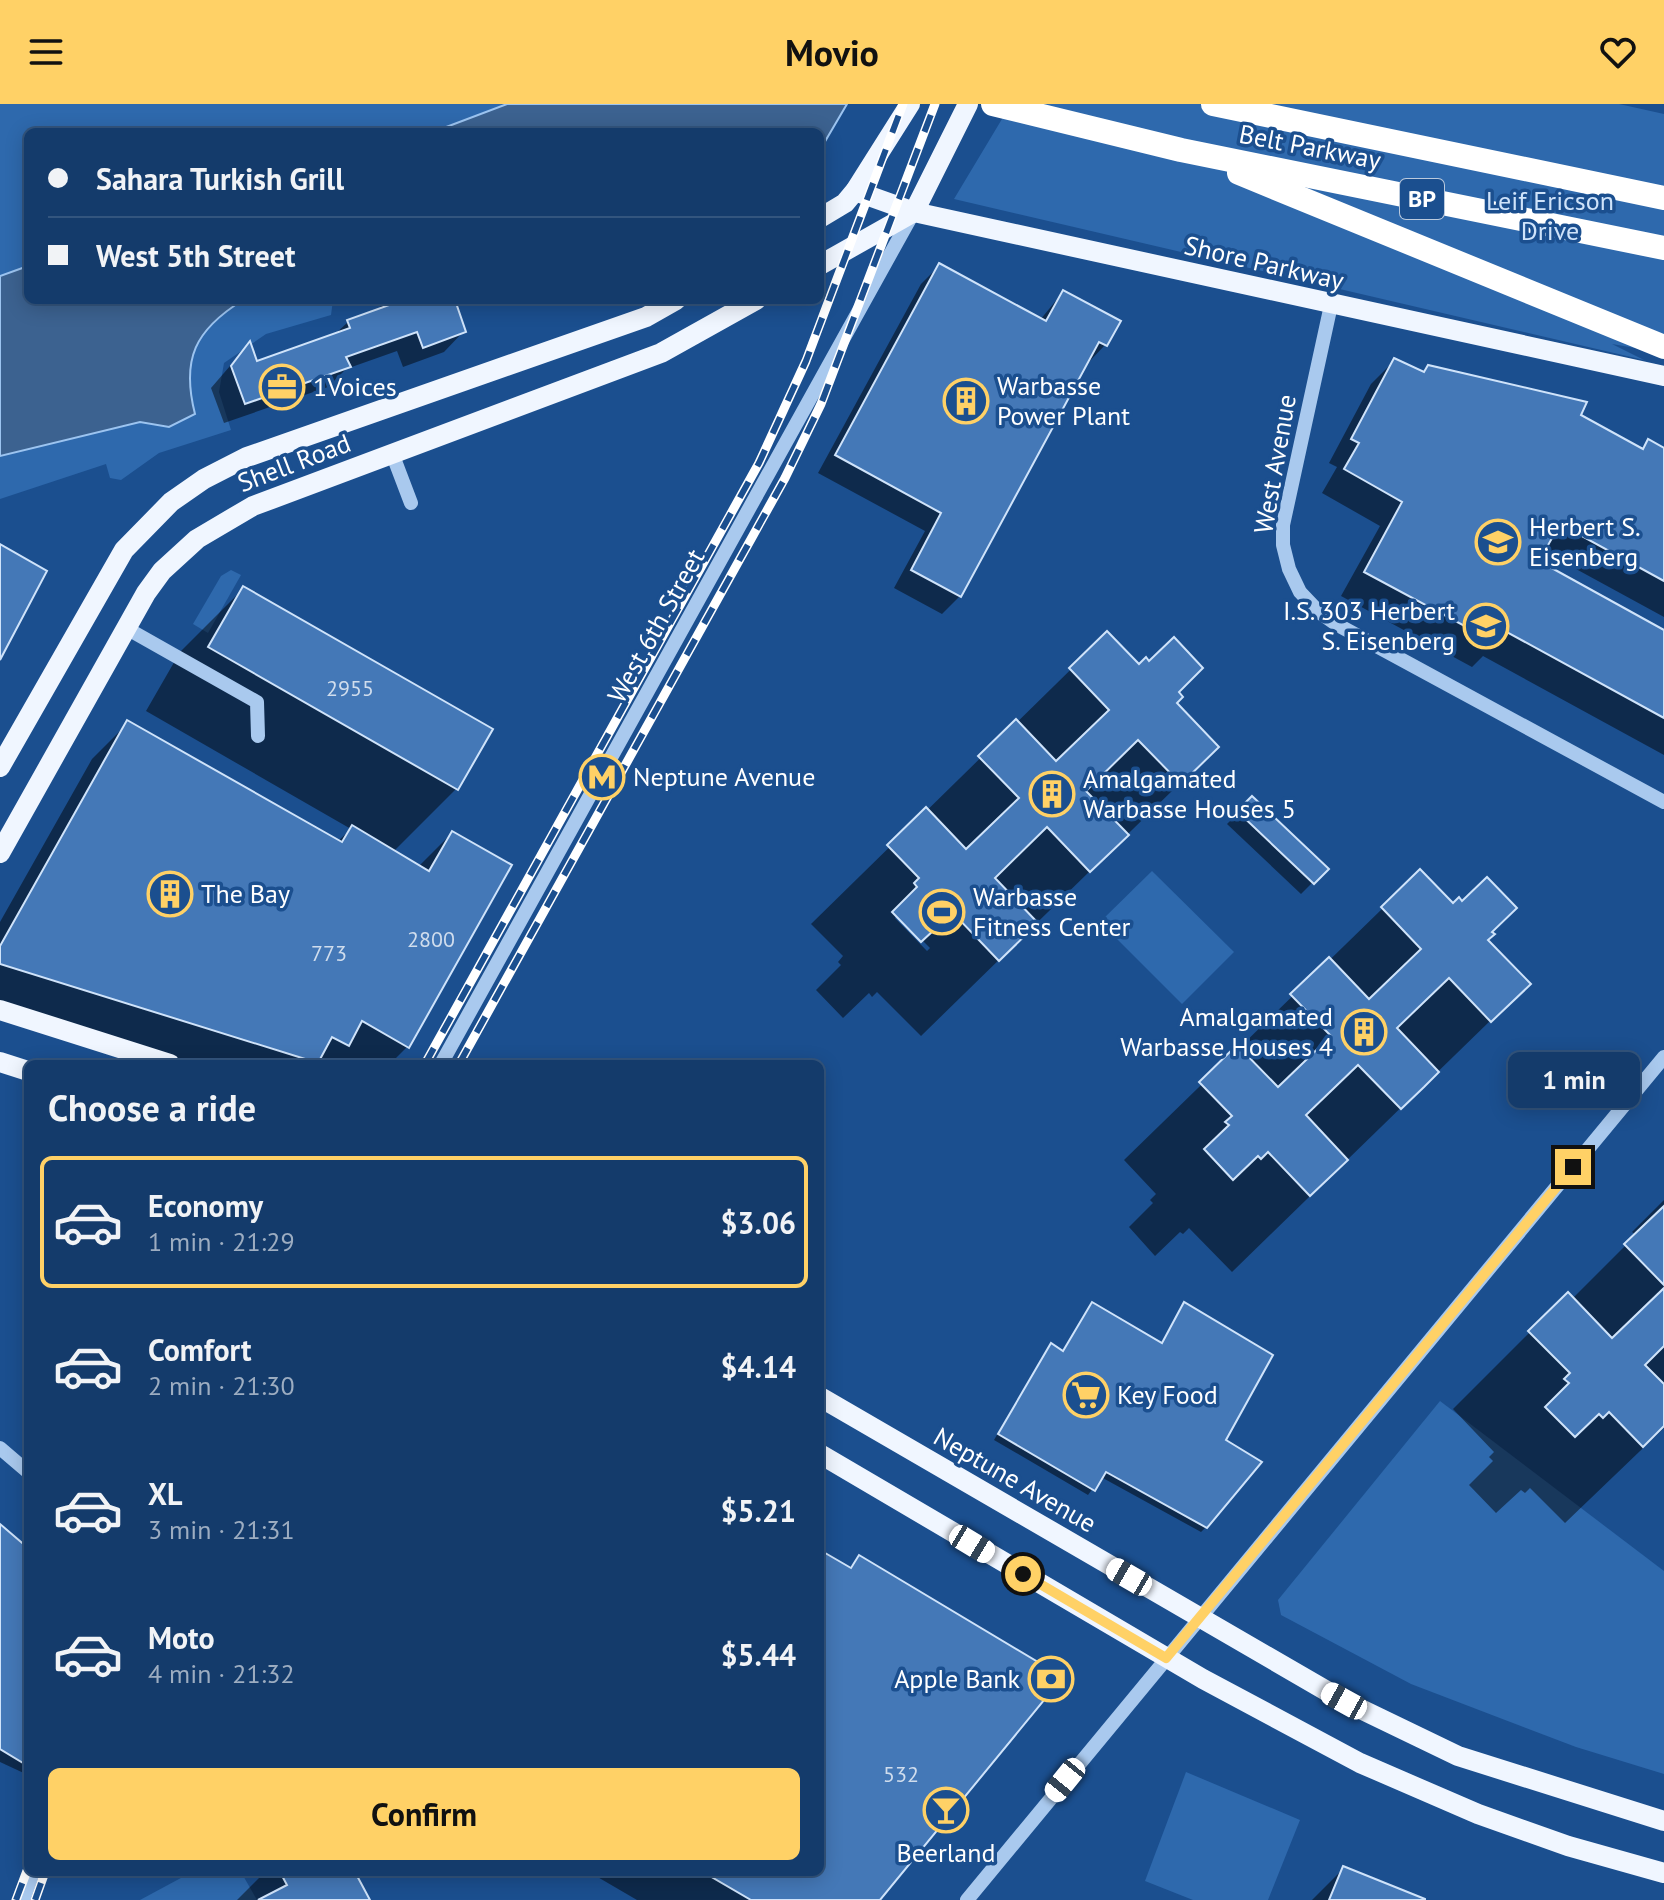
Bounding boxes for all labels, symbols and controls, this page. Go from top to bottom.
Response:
text: Movio [785,29,879,76]
icon: menu [24,30,68,74]
icon: heart [1596,30,1640,74]
street label: Belt Parkway [1236,117,1384,176]
text: Sahara Turkish Grill [96,159,344,198]
road number: BP [1400,179,1444,219]
park label: Leif Ericson Drive [1486,184,1614,247]
street label: Shore Parkway [1181,228,1347,297]
text: West 5th Street [96,236,295,275]
office icon: 1Voices [258,363,306,411]
place label: Warbasse Power Plant [997,369,1130,432]
place label: 1Voices [313,370,397,403]
building icon: Warbasse Power Plant [942,377,990,425]
street label: West Avenue [1246,392,1303,536]
street label: Shell Road [233,426,355,499]
place label: Herbert S. Eisenberg [1529,510,1641,573]
school or university icon: Herbert S. Eisenberg [1474,518,1522,566]
street label: West 6th Street [600,543,712,708]
place label: I.S. 303 Herbert S. Eisenberg [1283,594,1455,657]
school or university icon: I.S. 303 Herbert S. Eisenberg [1462,602,1510,650]
house number: 2955 [326,674,374,702]
metro station icon: Neptune Avenue [578,753,626,801]
place label: Neptune Avenue [633,760,815,793]
place label: Amalgamated Warbasse Houses 5 [1083,762,1296,825]
building icon: Amalgamated Warbasse Houses 5 [1028,770,1076,818]
building icon: The Bay [146,870,194,918]
place label: The Bay [201,877,290,910]
place label: Warbasse Fitness Center [973,880,1131,943]
sports icon: Warbasse Fitness Center [918,888,966,936]
house number: 2800 [407,925,455,953]
house number: 773 [311,939,347,967]
place label: Amalgamated Warbasse Houses 4 [1120,1000,1333,1063]
building icon: Amalgamated Warbasse Houses 4 [1340,1008,1388,1056]
callout: 1 min [1507,1051,1639,1107]
text: 1 min [1542,1063,1606,1096]
text: Choose a ride [48,1084,256,1131]
route end [1555,1149,1591,1185]
icon: car [52,1186,124,1258]
text: Economy [148,1186,263,1225]
text: $3.06 [721,1203,796,1242]
text: 1 min · 21:29 [148,1225,295,1258]
icon: car [52,1330,124,1402]
text: Comfort [148,1330,251,1369]
text: $4.14 [721,1347,796,1386]
text: 2 min · 21:30 [148,1369,295,1402]
supermarket icon: Key Food [1062,1371,1110,1419]
place label: Key Food [1117,1378,1218,1411]
street label: Neptune Avenue [928,1420,1102,1539]
icon: car [52,1474,124,1546]
text: XL [148,1474,182,1513]
text: $5.21 [721,1491,796,1530]
text: 3 min · 21:31 [148,1513,295,1546]
car [945,1521,999,1567]
car [1102,1555,1156,1599]
route start [1005,1556,1041,1592]
icon: car [52,1618,124,1690]
text: Moto [148,1618,215,1657]
text: $5.44 [721,1635,796,1674]
bank icon: Apple Bank [1027,1655,1075,1703]
text: 4 min · 21:32 [148,1657,295,1690]
place label: Apple Bank [894,1662,1021,1695]
car [1317,1679,1371,1723]
car [1041,1754,1089,1806]
house number: 532 [883,1760,919,1788]
button: Confirm [48,1768,800,1860]
bar icon: Beerland [922,1786,970,1834]
place label: Beerland [897,1836,995,1869]

